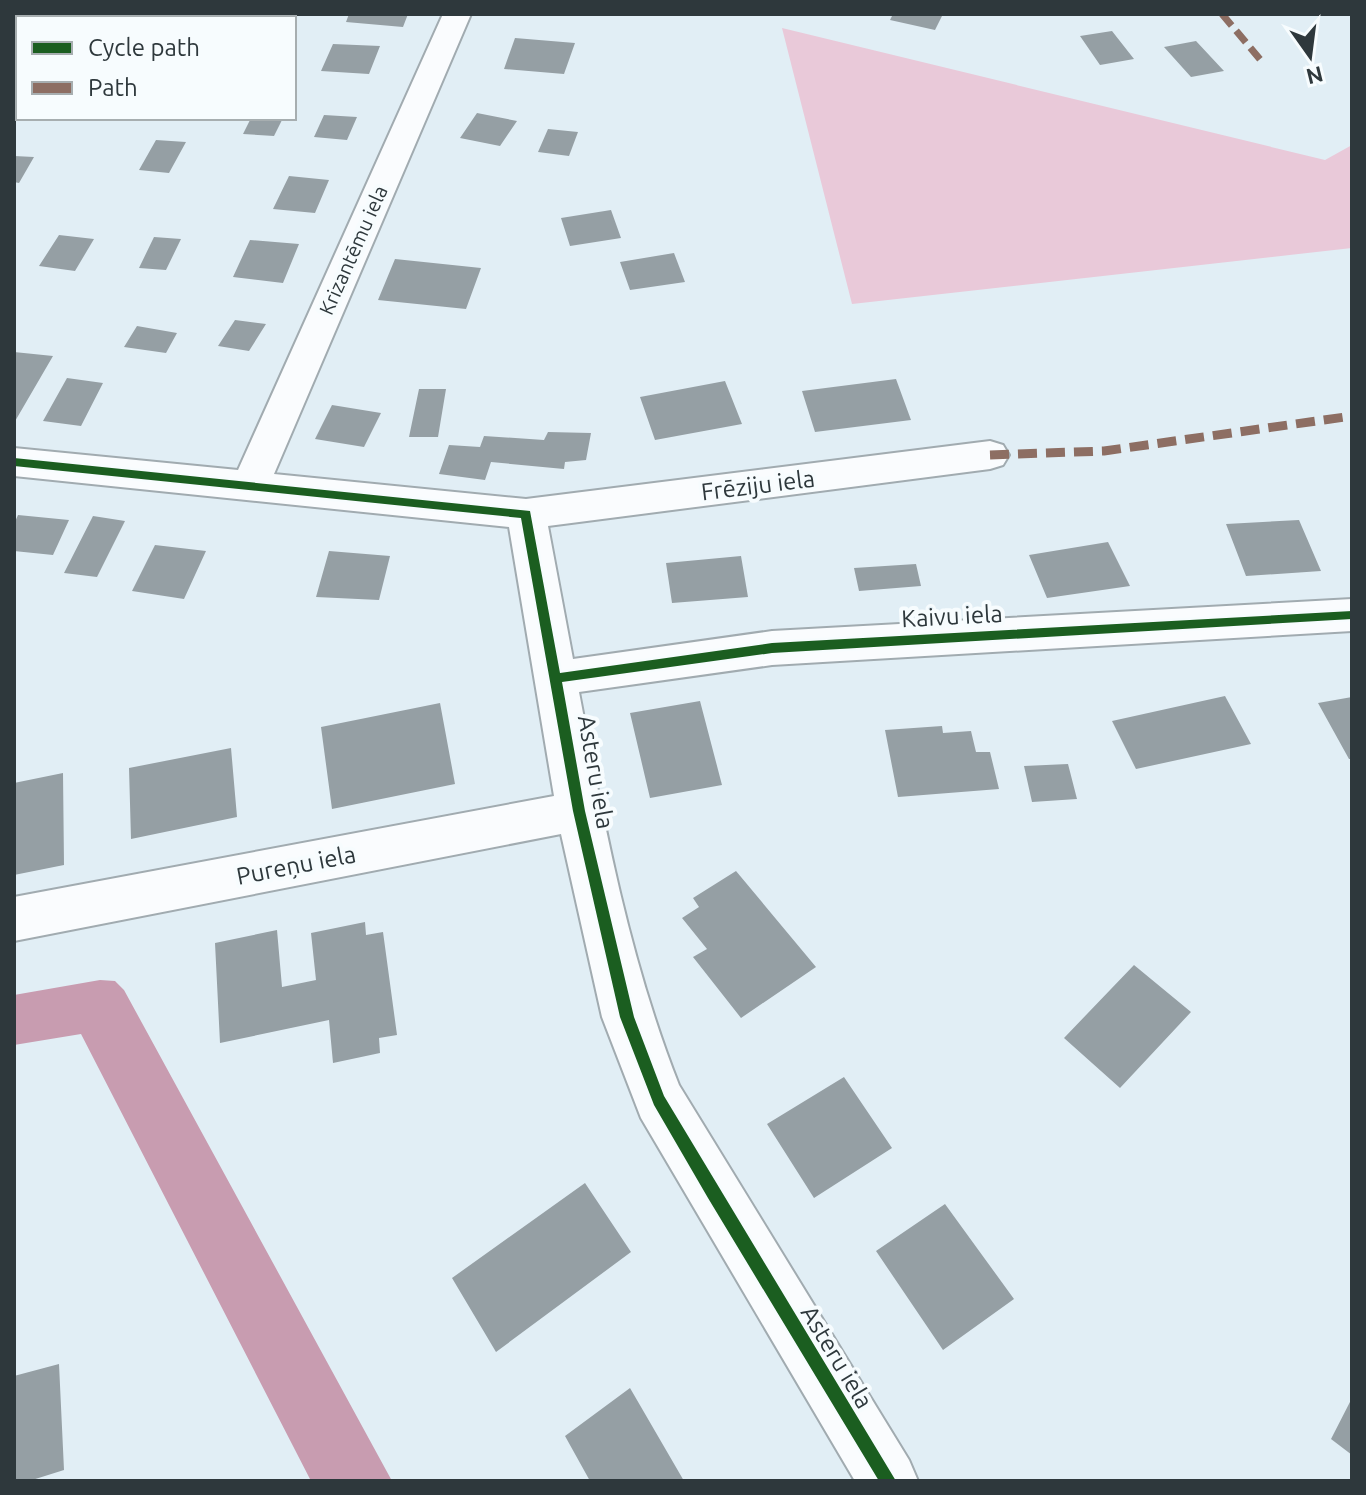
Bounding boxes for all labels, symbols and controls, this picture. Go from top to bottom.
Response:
legend [16,16,296,120]
north arrow [1270,16,1350,96]
text: Cycle path [88,34,200,61]
text: N [1304,62,1326,90]
text: Path [88,74,138,101]
street label: Krizantēmu iela [314,182,392,318]
street label: Frēziju iela [700,465,816,505]
street label: Kaivu iela [901,600,1003,632]
street label: Asteru iela [573,713,619,831]
street label: Pureņu iela [234,840,358,890]
street label: Asteru iela [796,1301,878,1413]

